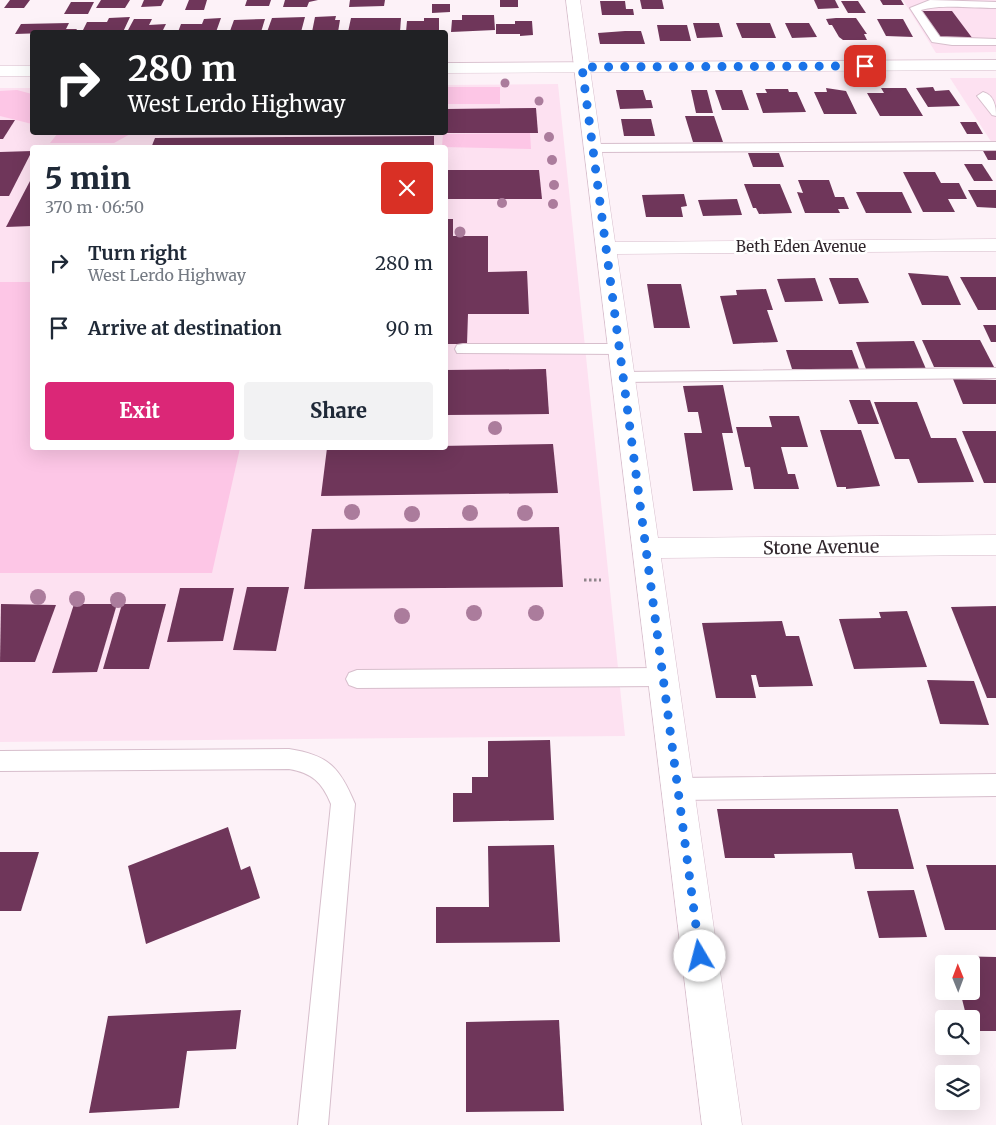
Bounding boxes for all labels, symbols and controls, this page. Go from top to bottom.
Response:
pin [844,45,886,87]
text: 280 m [128,47,236,91]
icon: right [45,50,110,115]
icon: arrive [851,52,879,80]
text: West Lerdo Highway [128,90,346,118]
text: 5 min [45,159,131,197]
button: close [381,162,433,214]
text: 370 m · 06:50 [45,197,144,217]
street label: Beth Eden Avenue [736,237,866,256]
text: Turn right [88,241,187,265]
icon: right [45,249,73,277]
text: 280 m [375,251,433,275]
text: West Lerdo Highway [88,265,246,285]
icon: arrive [45,314,73,342]
text: Arrive at destination [88,316,282,340]
text: 90 m [386,316,433,340]
button: Exit [45,382,234,440]
button: Share [244,382,433,440]
street label: Stone Avenue [763,534,879,560]
position arrow [673,929,725,981]
north arrow [935,955,980,1000]
map controls [935,955,980,1110]
button: search [935,1010,980,1055]
button: layers [935,1065,980,1110]

